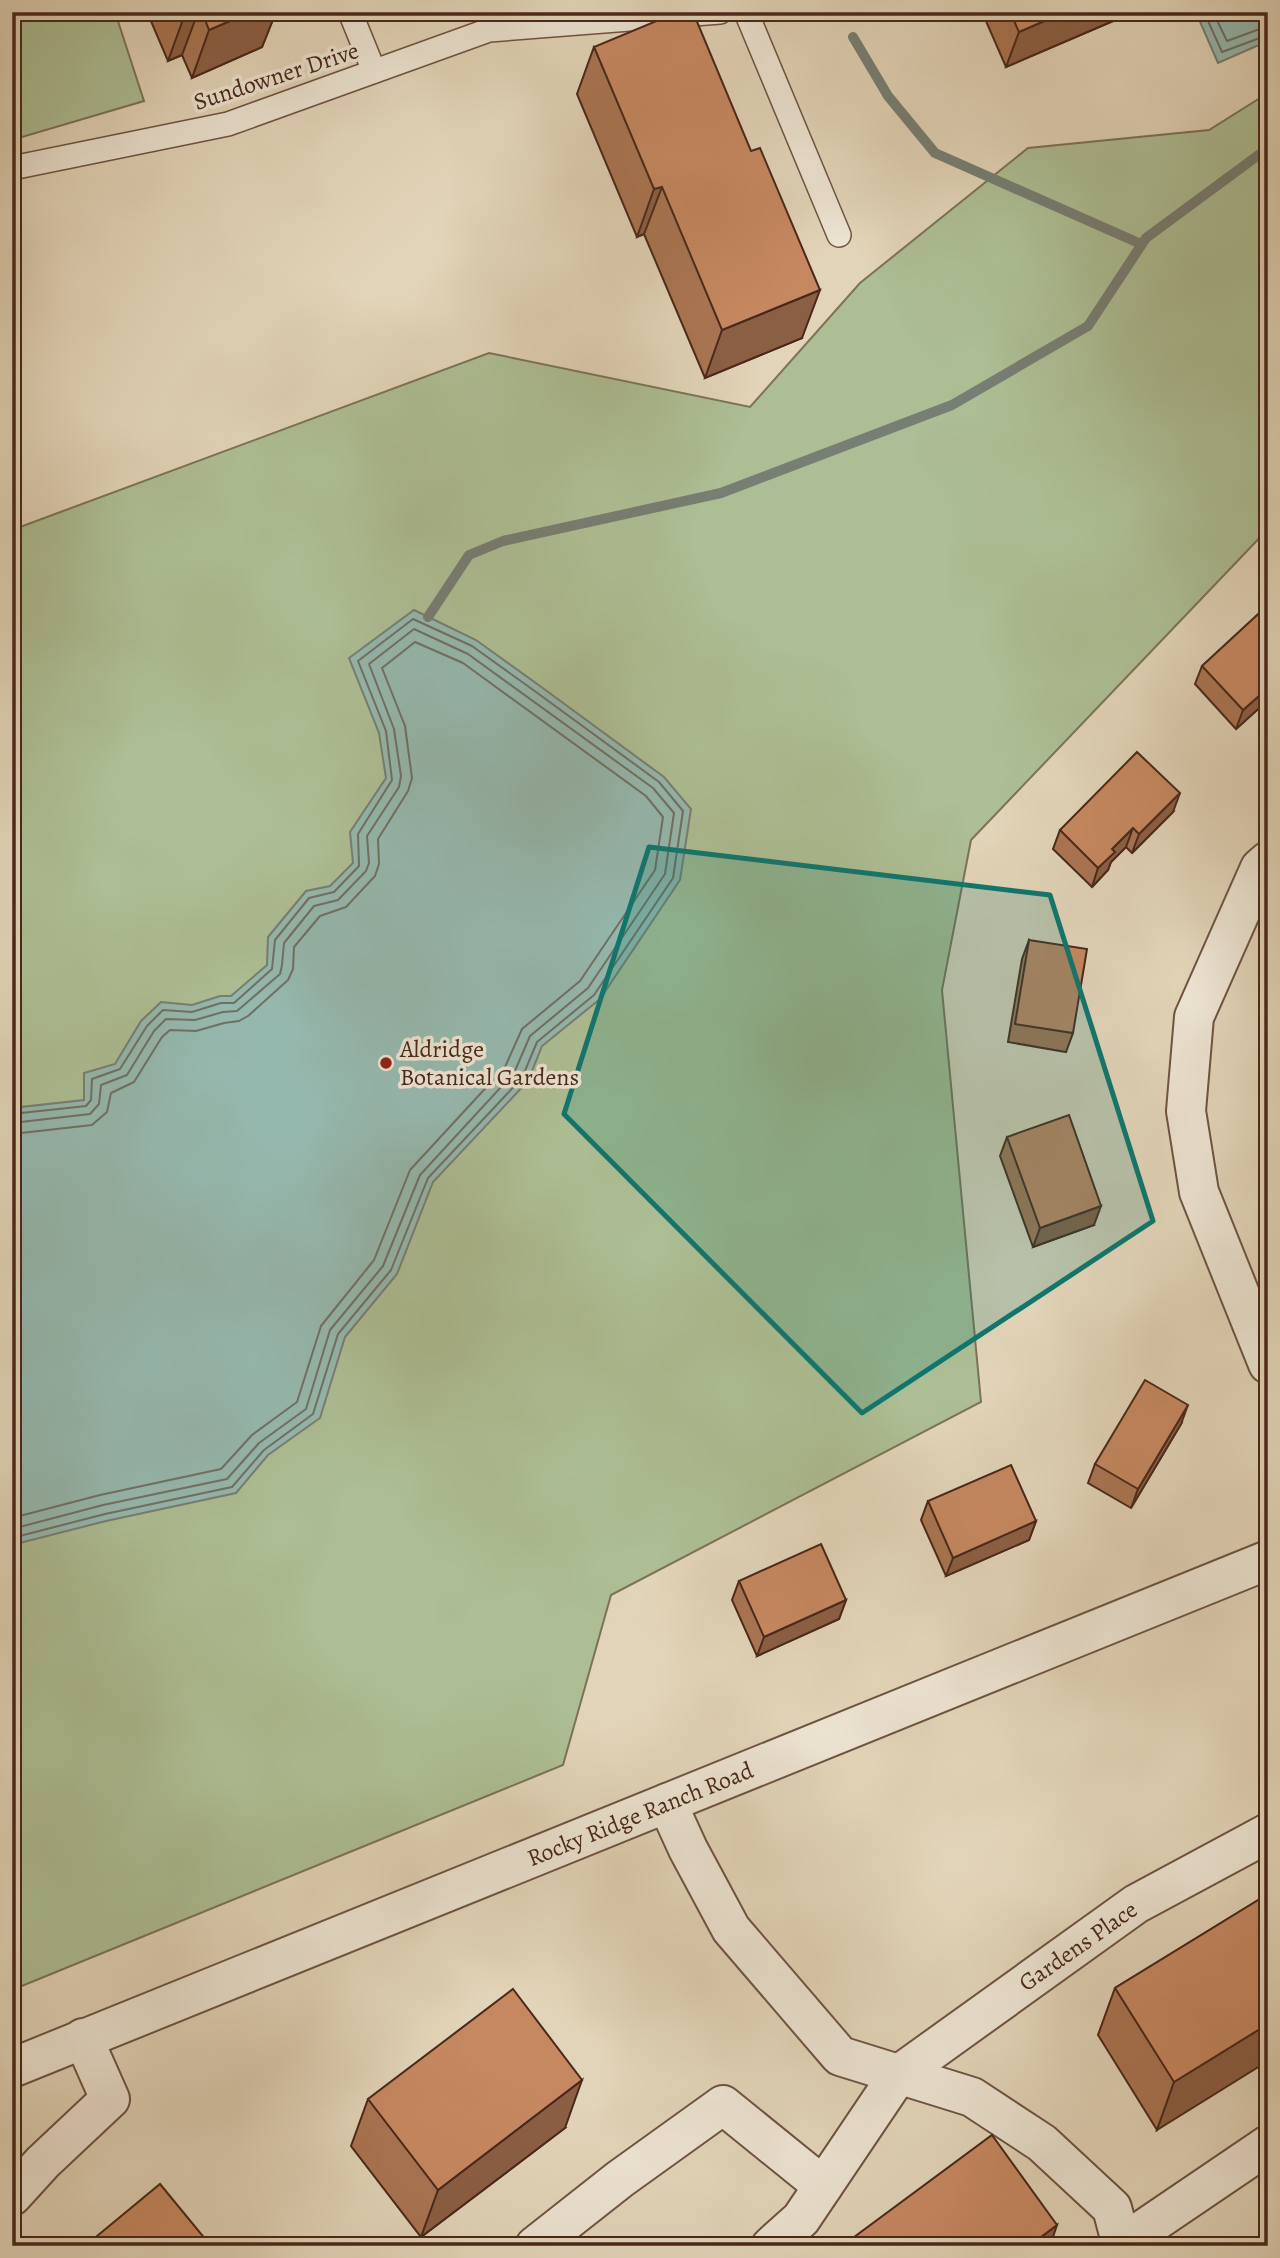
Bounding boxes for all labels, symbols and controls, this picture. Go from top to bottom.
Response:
street label: Sundowner Drive [189,34,363,118]
place label: Aldridge Botanical Gardens [399,1033,579,1093]
marker: Aldridge Botanical Gardens [378,1055,394,1071]
street label: Rocky Ridge Ranch Road [522,1754,758,1874]
street label: Gardens Place [1012,1893,1144,1999]

